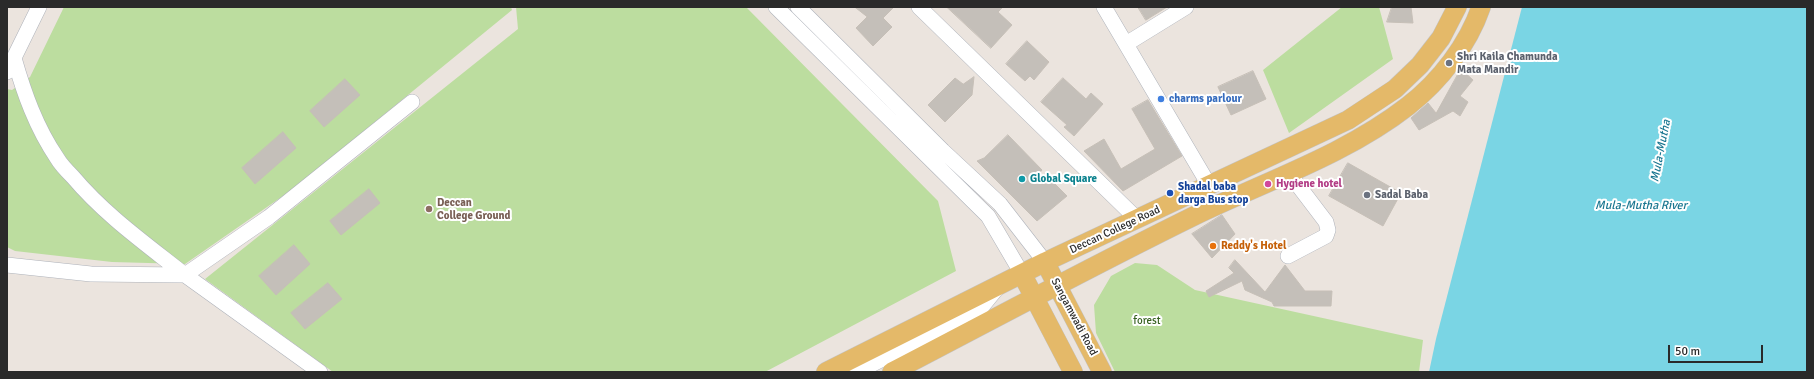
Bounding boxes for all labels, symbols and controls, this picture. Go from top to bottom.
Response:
place label: Shri Kaila Chamunda Mata Mandir [1457,50,1558,76]
marker: Shri Kaila Chamunda Mata Mandir [1444,58,1454,68]
place label: charms parlour [1169,92,1242,106]
marker: charms parlour [1156,94,1166,104]
water label: Mula-Mutha [1648,119,1674,183]
place label: Global Square [1030,172,1097,186]
marker: Global Square [1017,174,1027,184]
place label: Hygiene hotel [1276,177,1342,191]
marker: Hygiene hotel [1263,179,1273,189]
place label: Shadal baba darga Bus stop [1178,180,1248,206]
marker: Shadal baba darga Bus stop [1165,188,1175,198]
place label: Sadal Baba [1375,188,1428,202]
marker: Sadal Baba [1362,190,1372,200]
place label: Deccan College Ground [437,196,510,222]
water label: Mula-Mutha River [1595,199,1687,213]
street label: Deccan College Road [1068,203,1162,257]
marker: Deccan College Ground [424,204,434,214]
place label: Reddy's Hotel [1221,239,1286,253]
marker: Reddy's Hotel [1208,241,1218,251]
street label: Sangamwadi Road [1048,276,1100,358]
park label: forest [1133,314,1161,328]
scale bar [1670,337,1765,363]
text: 50 m [1675,344,1700,359]

